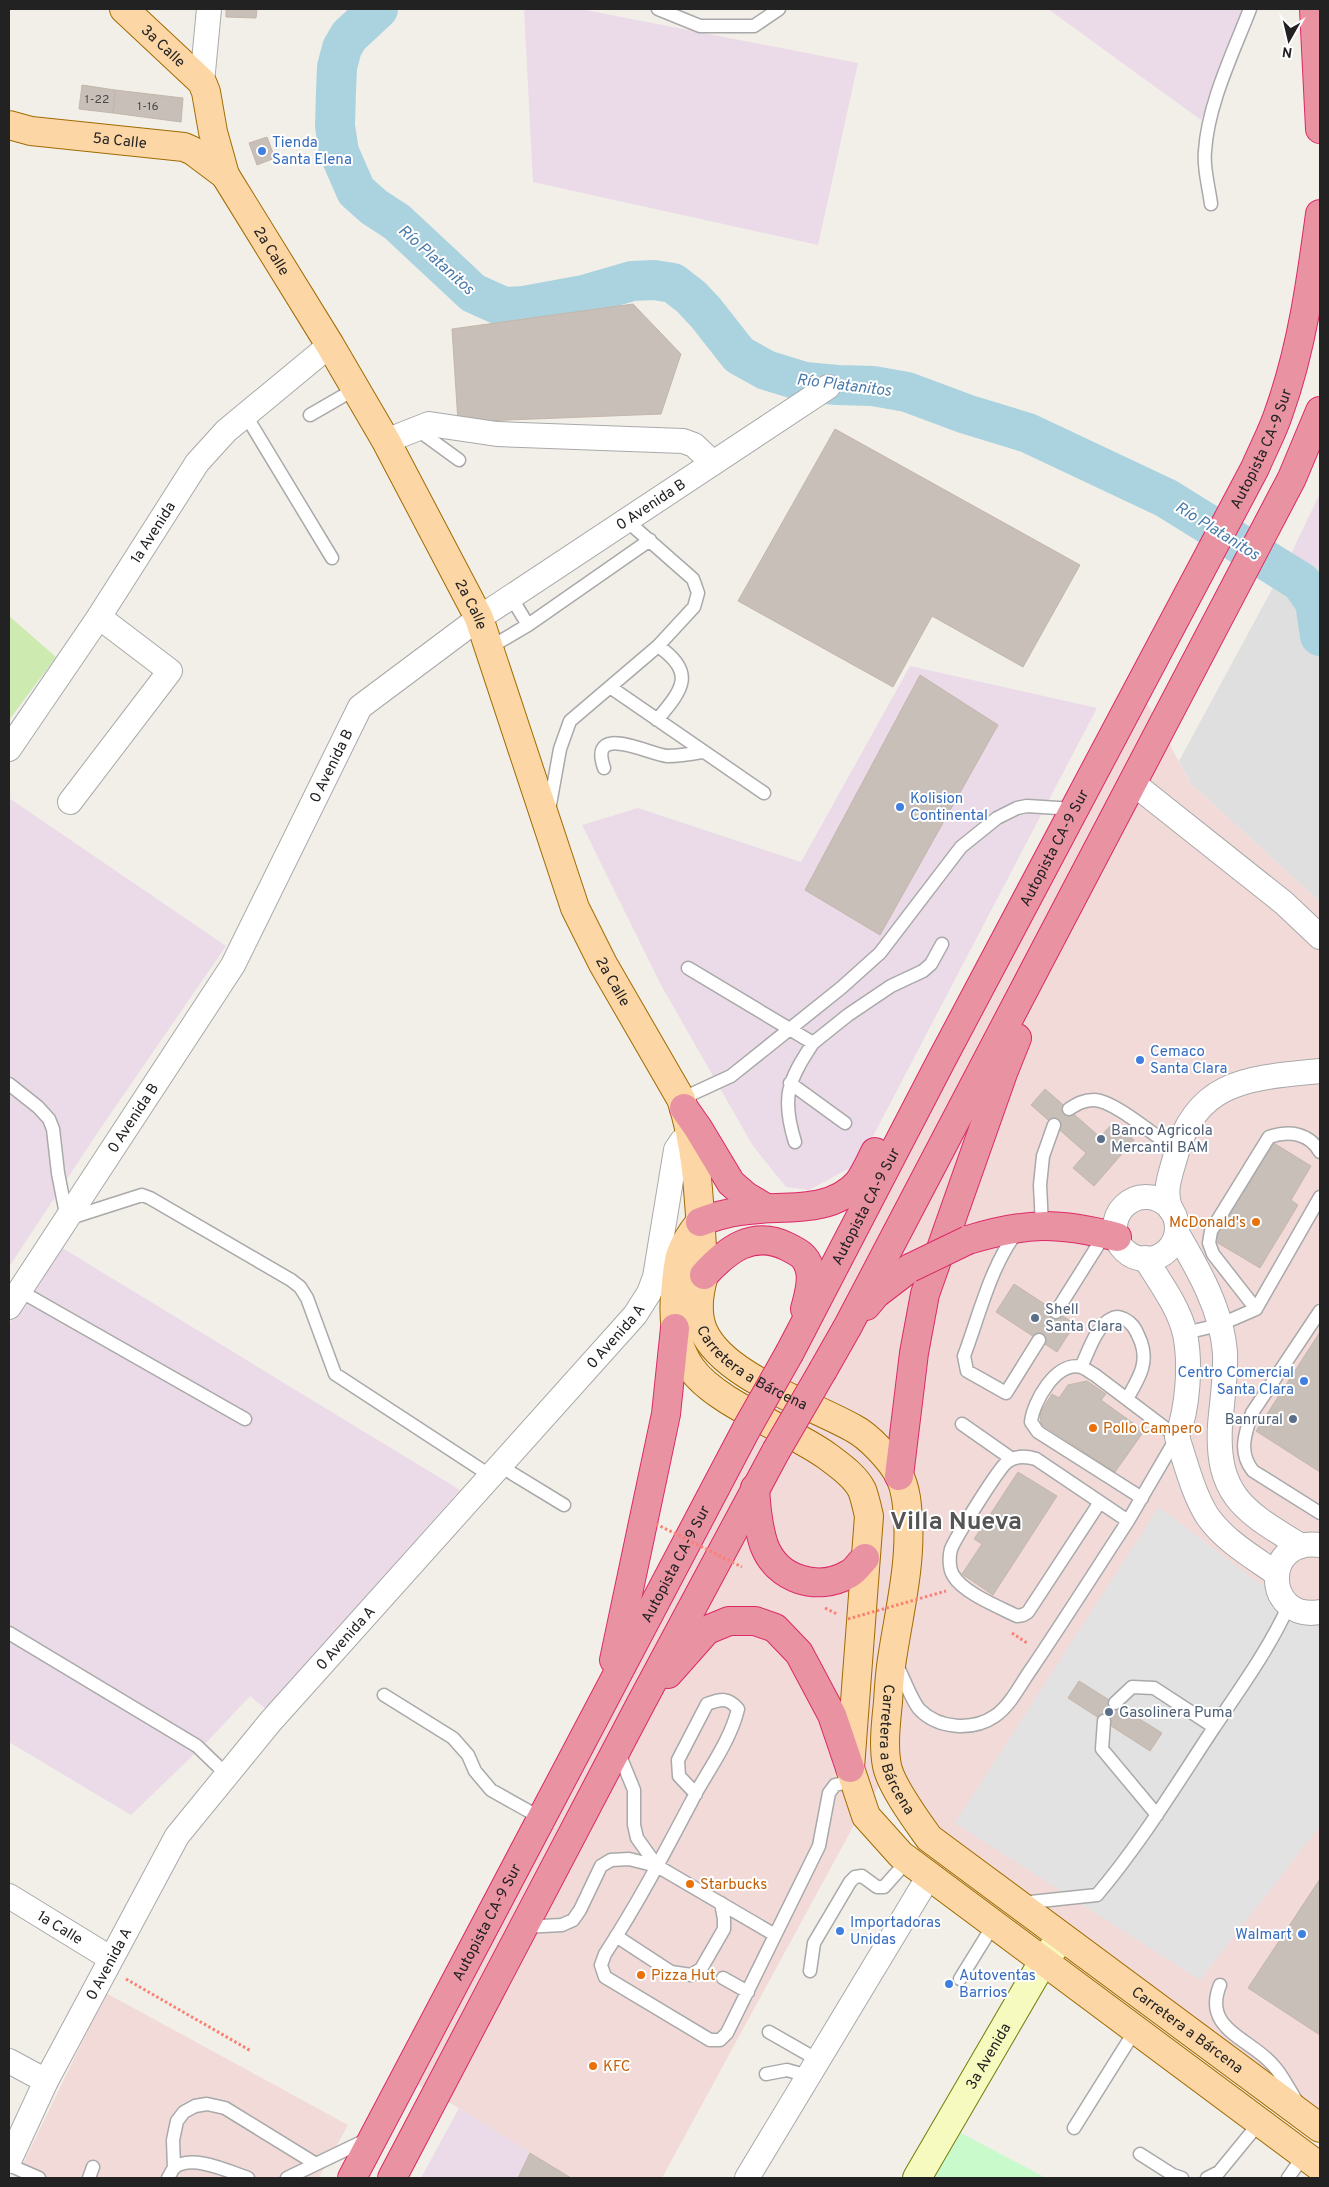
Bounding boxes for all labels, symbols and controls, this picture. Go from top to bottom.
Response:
north arrow [1264,15,1314,65]
street label: 3a Calle [136,22,189,72]
text: N [1281,42,1294,61]
house number: 1-22 [85,92,109,108]
house number: 1-16 [137,99,159,115]
street label: 5a Calle [92,129,148,154]
place label: Tienda Santa Elena [272,134,352,170]
marker: Tienda Santa Elena [256,145,268,157]
water label: Río Platanitos [394,221,478,300]
street label: 2a Calle [248,224,293,280]
water label: Río Platanitos [795,370,893,402]
street label: Autopista CA-9 Sur [1227,387,1297,513]
street label: 0 Avenida B [613,476,690,535]
water label: Río Platanitos [1171,498,1263,566]
street label: 1a Avenida [127,499,181,568]
street label: 2a Calle [449,576,490,632]
street label: 0 Avenida B [306,726,359,806]
street label: Autopista CA-9 Sur [1016,787,1094,910]
place label: Kolision Continental [910,790,988,826]
marker: Kolision Continental [894,801,906,813]
street label: 2a Calle [590,954,634,1010]
place label: Cemaco Santa Clara [1150,1043,1227,1079]
marker: Cemaco Santa Clara [1134,1054,1146,1066]
street label: 0 Avenida B [104,1080,164,1157]
place label: Banco Agricola Mercantil BAM [1111,1122,1213,1158]
marker: Banco Agricola Mercantil BAM [1095,1133,1107,1145]
street label: Autopista CA-9 Sur [829,1145,905,1269]
place label: McDonald's [1169,1214,1246,1233]
marker: McDonald's [1250,1216,1262,1228]
street label: 0 Avenida A [583,1301,650,1373]
place label: Shell Santa Clara [1045,1301,1122,1337]
marker: Shell Santa Clara [1029,1312,1041,1324]
street label: Carretera a Bárcena [691,1323,810,1415]
place label: Centro Comercial Santa Clara [1178,1364,1294,1400]
marker: Centro Comercial Santa Clara [1298,1375,1310,1387]
place label: Banrural [1225,1411,1283,1430]
marker: Banrural [1287,1413,1299,1425]
place label: Pollo Campero [1103,1420,1202,1439]
marker: Pollo Campero [1087,1422,1099,1434]
street label: Autopista CA-9 Sur [638,1503,715,1627]
district label: Villa Nueva [890,1507,1022,1539]
street label: 0 Avenida A [313,1603,380,1675]
street label: Carretera a Bárcena [874,1684,918,1819]
place label: Gasolinera Puma [1119,1704,1233,1723]
marker: Gasolinera Puma [1103,1706,1115,1718]
street label: Autopista CA-9 Sur [449,1861,527,1985]
place label: Starbucks [700,1876,767,1895]
marker: Starbucks [684,1878,696,1890]
street label: 1a Calle [33,1907,86,1950]
place label: Importadoras Unidas [850,1914,941,1950]
street label: 0 Avenida A [83,1925,137,2004]
marker: Importadoras Unidas [834,1925,846,1937]
place label: Walmart [1235,1926,1292,1945]
marker: Walmart [1296,1928,1308,1940]
place label: Pizza Hut [651,1967,715,1986]
place label: Autoventas Barrios [959,1967,1036,2003]
marker: Pizza Hut [635,1969,647,1981]
marker: Autoventas Barrios [943,1978,955,1990]
street label: Carretera a Bárcena [1127,1983,1246,2079]
street label: 3a Avenida [962,2020,1016,2094]
place label: KFC [603,2058,631,2077]
marker: KFC [587,2060,599,2072]

